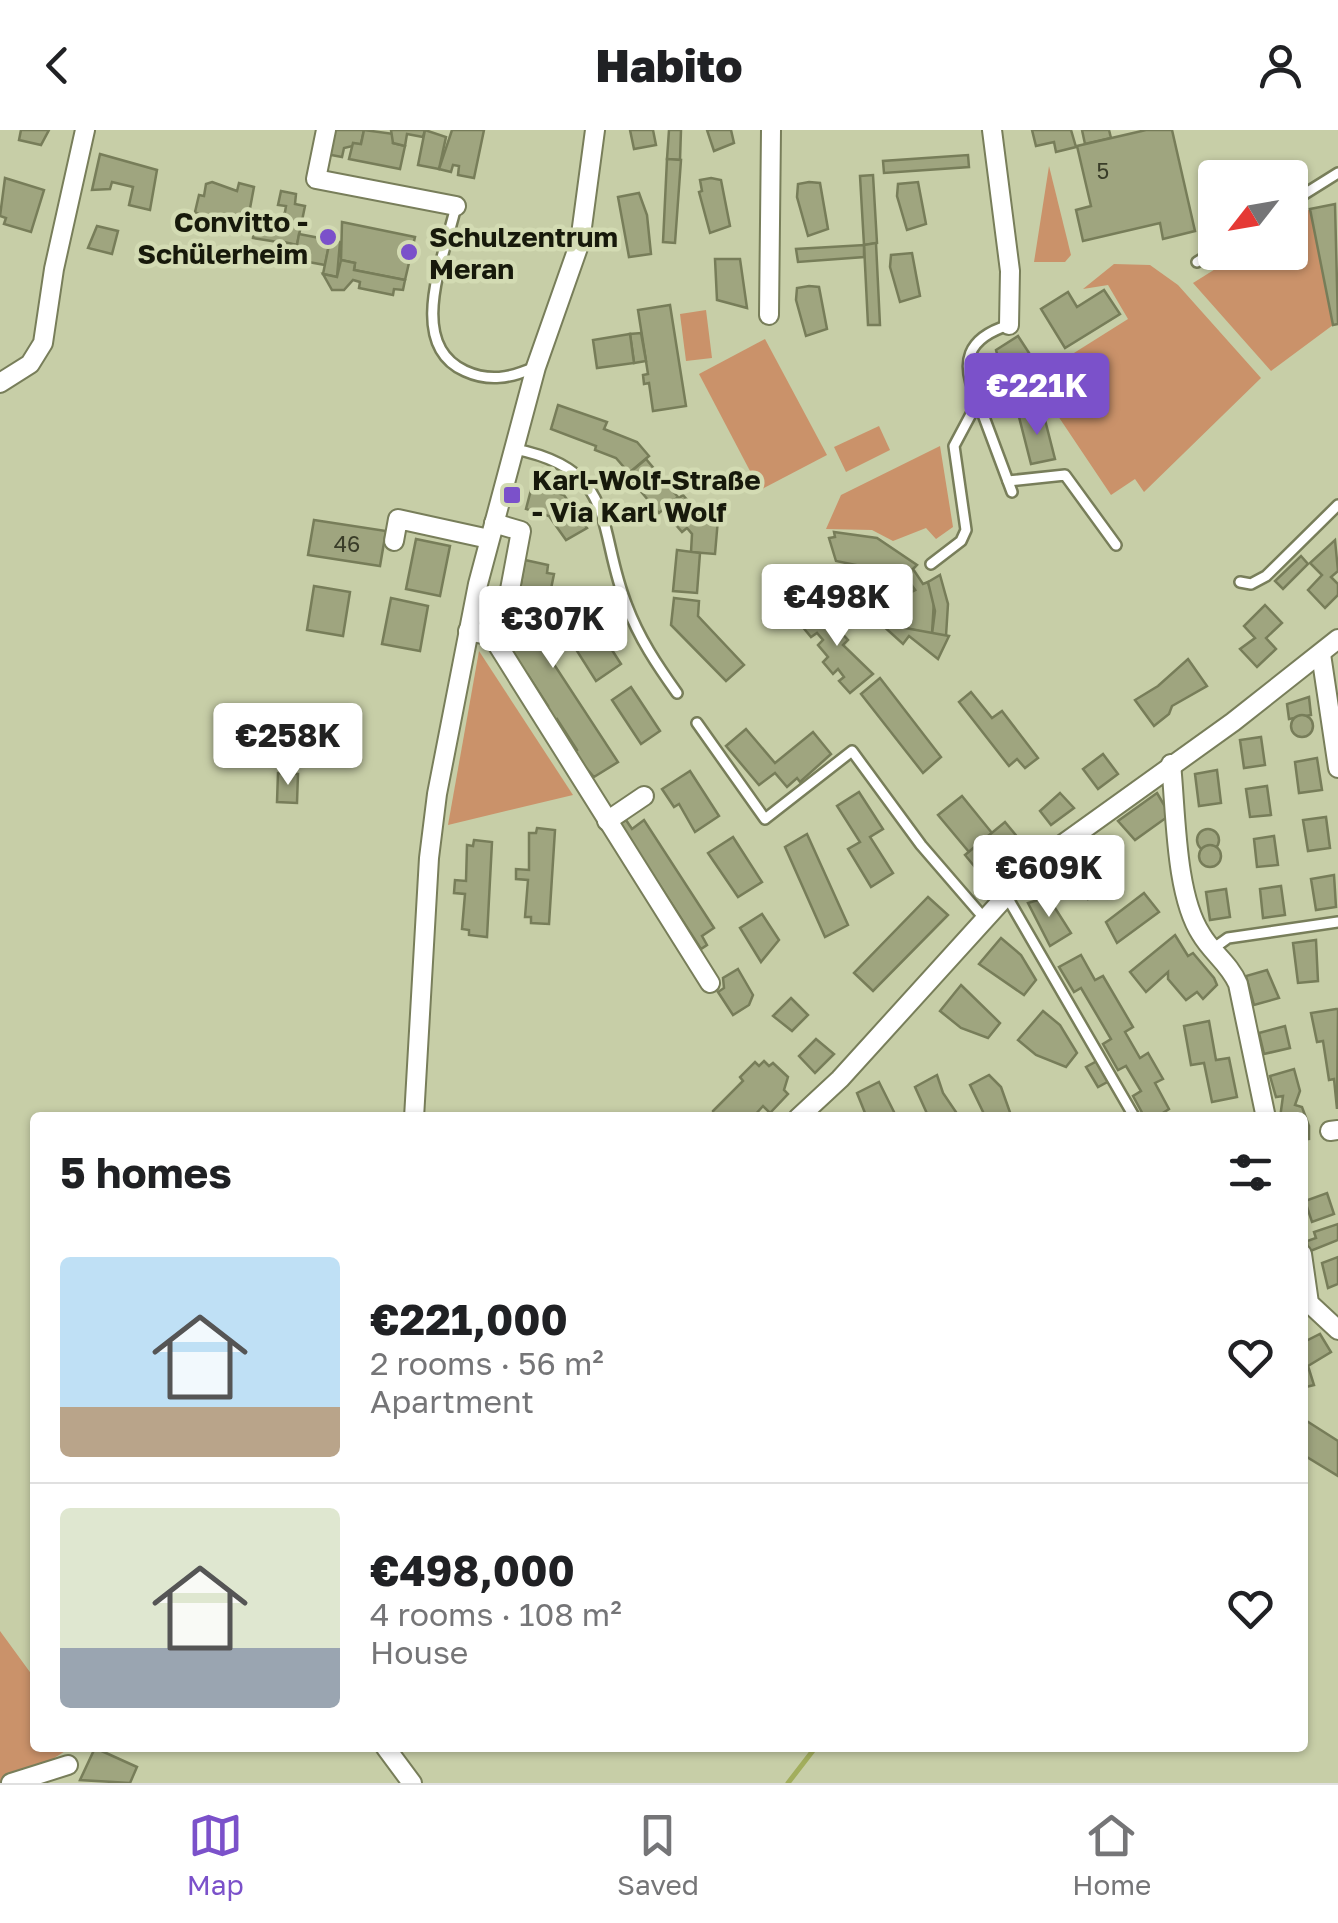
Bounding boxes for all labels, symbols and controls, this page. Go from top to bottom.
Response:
icon: back [30,38,85,93]
text: Habito [596,38,742,92]
icon: person [1253,38,1308,93]
house number: 5 [1097,157,1109,184]
north arrow [1198,160,1308,270]
map controls [1198,160,1308,270]
place label: Convitto - Schülerheim [137,205,308,270]
place label: Schulzentrum Meran [429,220,618,285]
marker: Convitto - Schülerheim [317,226,339,248]
marker: Schulzentrum Meran [398,241,420,263]
pin: €221K [967,353,1107,438]
text: €221K [986,366,1088,404]
place label: Karl-Wolf-Straße - Via Karl Wolf [532,463,761,528]
marker: Karl-Wolf-Straße - Via Karl Wolf [501,484,523,506]
house number: 46 [334,530,360,557]
pin: €498K [767,564,907,649]
text: €498K [784,577,890,615]
pin: €307K [483,586,623,671]
text: €307K [501,599,605,637]
pin: €258K [218,703,358,788]
text: €258K [235,716,341,754]
pin: €609K [979,835,1119,920]
text: €609K [995,848,1103,886]
icon: filters [1223,1145,1278,1200]
text: 5 homes [60,1147,232,1197]
text: €221,000 [370,1294,568,1344]
icon: home [140,1297,260,1417]
icon: heart [1223,1330,1278,1385]
text: 2 rooms · 56 m² [370,1344,604,1382]
text: Apartment [370,1382,534,1420]
text: €498,000 [370,1545,575,1595]
icon: home [140,1548,260,1668]
icon: heart [1223,1581,1278,1636]
text: 4 rooms · 108 m² [370,1595,622,1633]
text: House [370,1633,468,1671]
tab: Map [187,1808,244,1901]
tab: Saved [617,1808,699,1901]
tab: Home [1072,1808,1151,1901]

